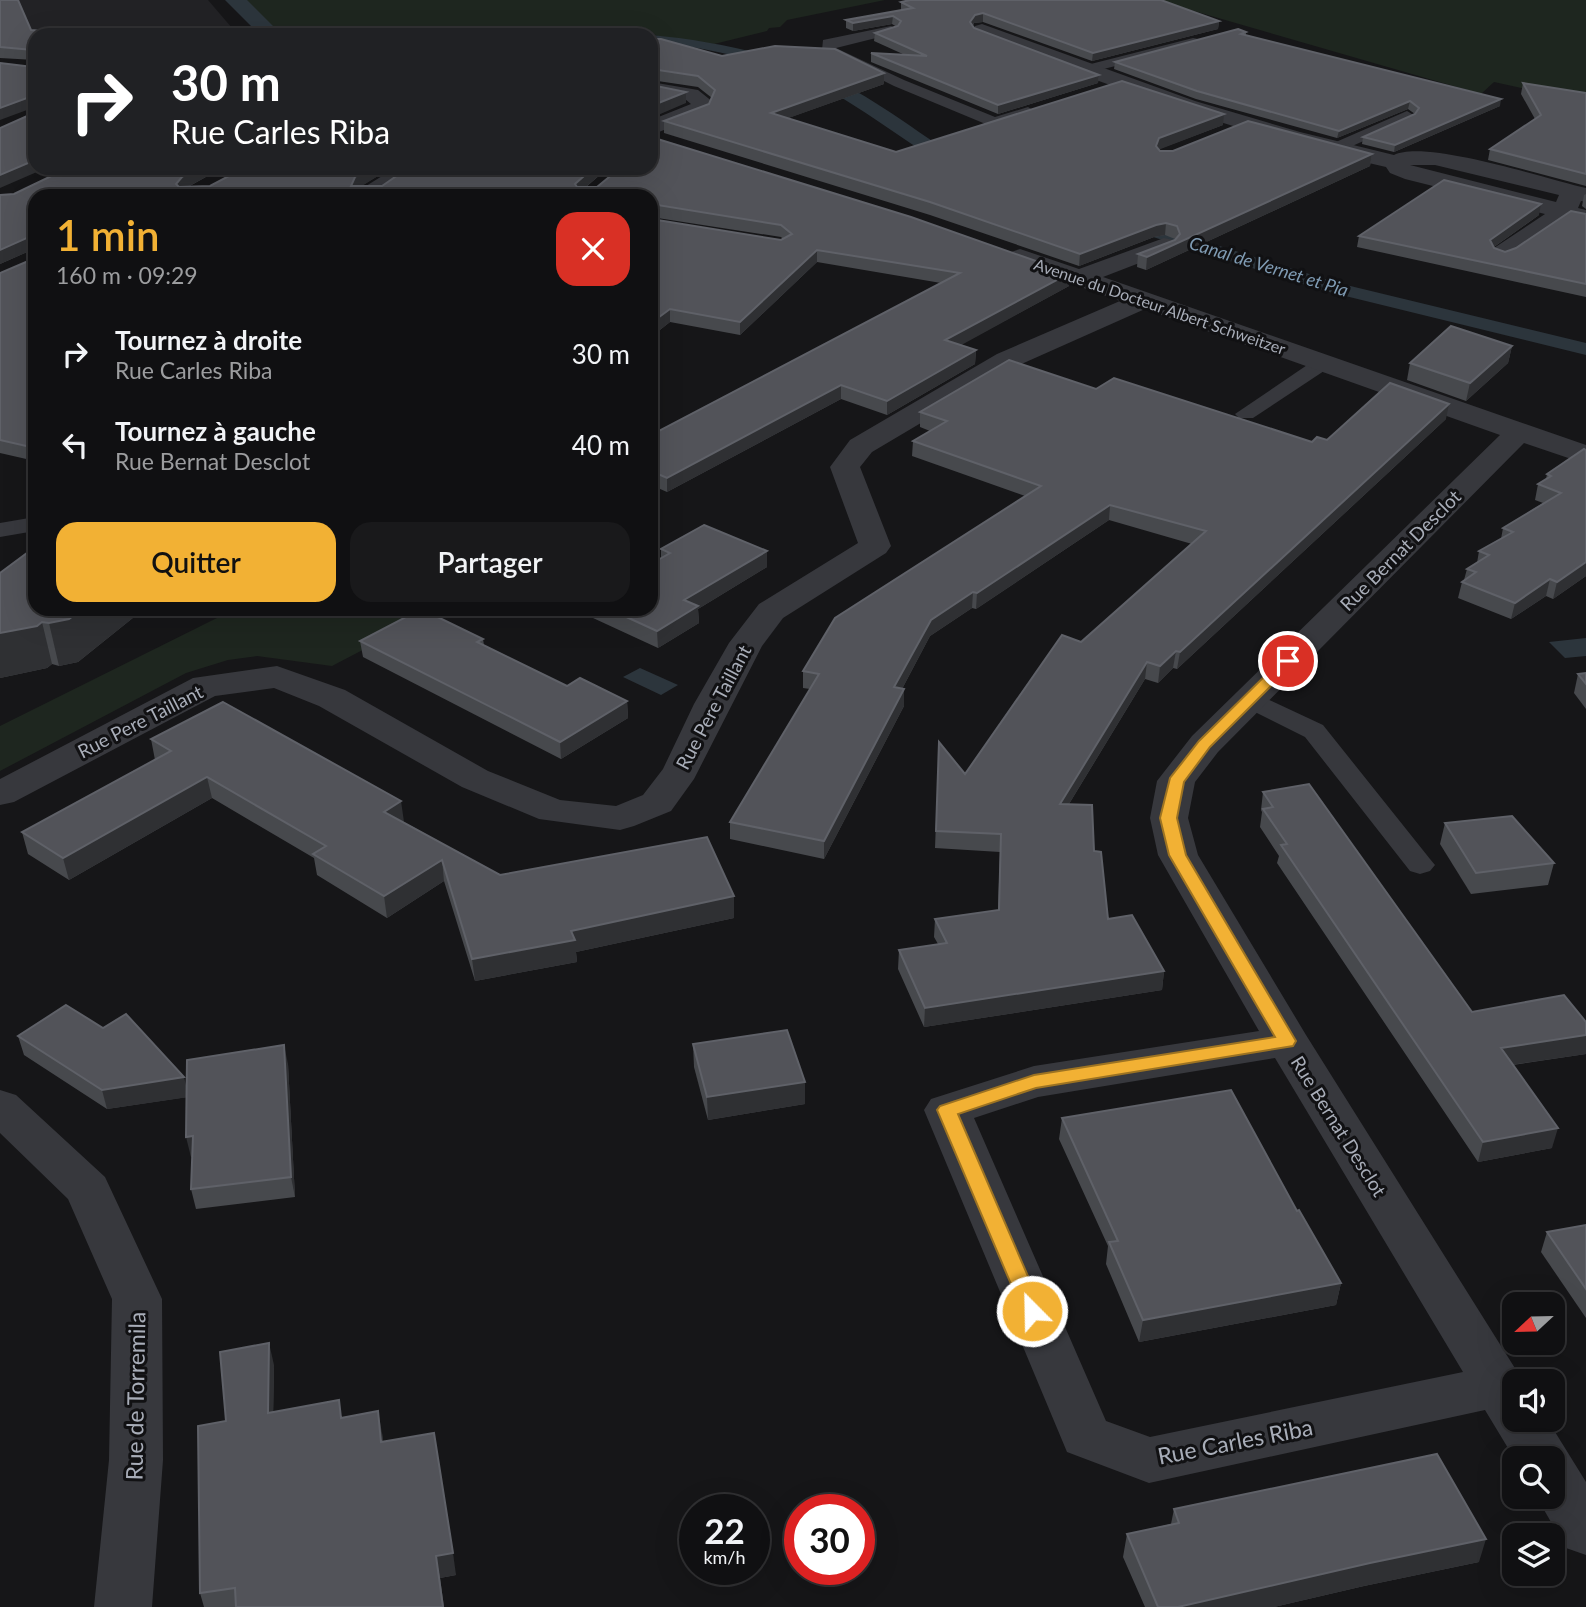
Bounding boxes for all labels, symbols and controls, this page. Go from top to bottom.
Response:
text: 30 m [171,53,281,111]
icon: right [56,56,147,147]
text: Rue Carles Riba [171,112,390,151]
text: 1 min [56,210,160,260]
button: close [556,212,630,286]
water label: Canal de Vernet et Pia [1187,231,1351,301]
street label: Avenue du Docteur Albert Schweitzer [1032,254,1288,358]
text: 160 m · 09:29 [56,261,198,289]
text: Tournez à droite [115,324,302,356]
icon: right [56,335,94,373]
text: 30 m [572,338,630,370]
text: Rue Carles Riba [115,356,272,384]
text: Tournez à gauche [115,415,316,447]
icon: left [56,426,94,464]
text: 40 m [572,429,630,461]
text: Rue Bernat Desclot [115,447,310,475]
street label: Rue Bernat Desclot [1335,485,1465,615]
button: Quitter [56,522,336,602]
button: Partager [350,522,630,602]
pin [1258,631,1318,691]
street label: Rue Pere Taillant [671,641,756,773]
icon: arrive [1269,642,1307,680]
street label: Rue Pere Taillant [74,679,207,762]
street label: Rue Bernat Desclot [1287,1052,1392,1201]
position arrow [995,1274,1069,1348]
north arrow [1502,1292,1564,1354]
map controls [1502,1292,1565,1586]
street label: Rue de Torremila [120,1311,150,1481]
button: sound [1502,1369,1565,1432]
street label: Rue Carles Riba [1155,1412,1315,1470]
button: search [1502,1446,1565,1509]
speed limit sign: 30 [784,1494,875,1585]
text: 22 [704,1509,745,1551]
button: layers [1502,1523,1565,1586]
text: km/h [703,1546,746,1568]

